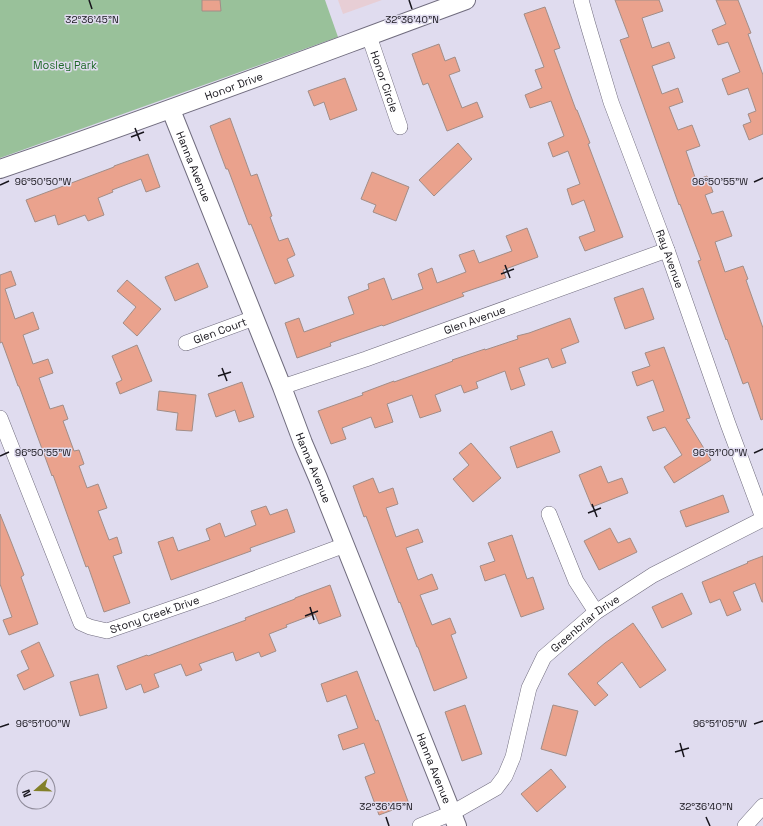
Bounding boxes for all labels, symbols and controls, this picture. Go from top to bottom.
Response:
text: 32°36'45"N [65,13,119,26]
text: 32°36'40"N [385,13,439,26]
street label: Honor Circle [368,49,401,114]
park label: Mosley Park [33,58,97,72]
street label: Honor Drive [203,69,265,103]
street label: Hanna Avenue [173,129,214,204]
text: 96°50'50"W [15,175,71,188]
text: 96°50'55"W [692,175,748,188]
street label: Ray Avenue [653,228,687,290]
street label: Glen Avenue [442,302,507,337]
street label: Glen Court [191,314,248,347]
street label: Hanna Avenue [293,431,334,505]
text: 96°50'55"W [15,446,71,459]
text: 96°51'00"W [693,446,747,459]
street label: Greenbriar Drive [547,592,622,655]
street label: Stony Creek Drive [108,593,201,637]
text: 96°51'00"W [16,717,70,730]
text: 96°51'05"W [693,717,747,730]
street label: Hanna Avenue [414,731,454,806]
north arrow [16,770,56,810]
text: N [19,788,34,799]
text: 32°36'45"N [359,800,413,813]
text: 32°36'40"N [679,800,733,813]

